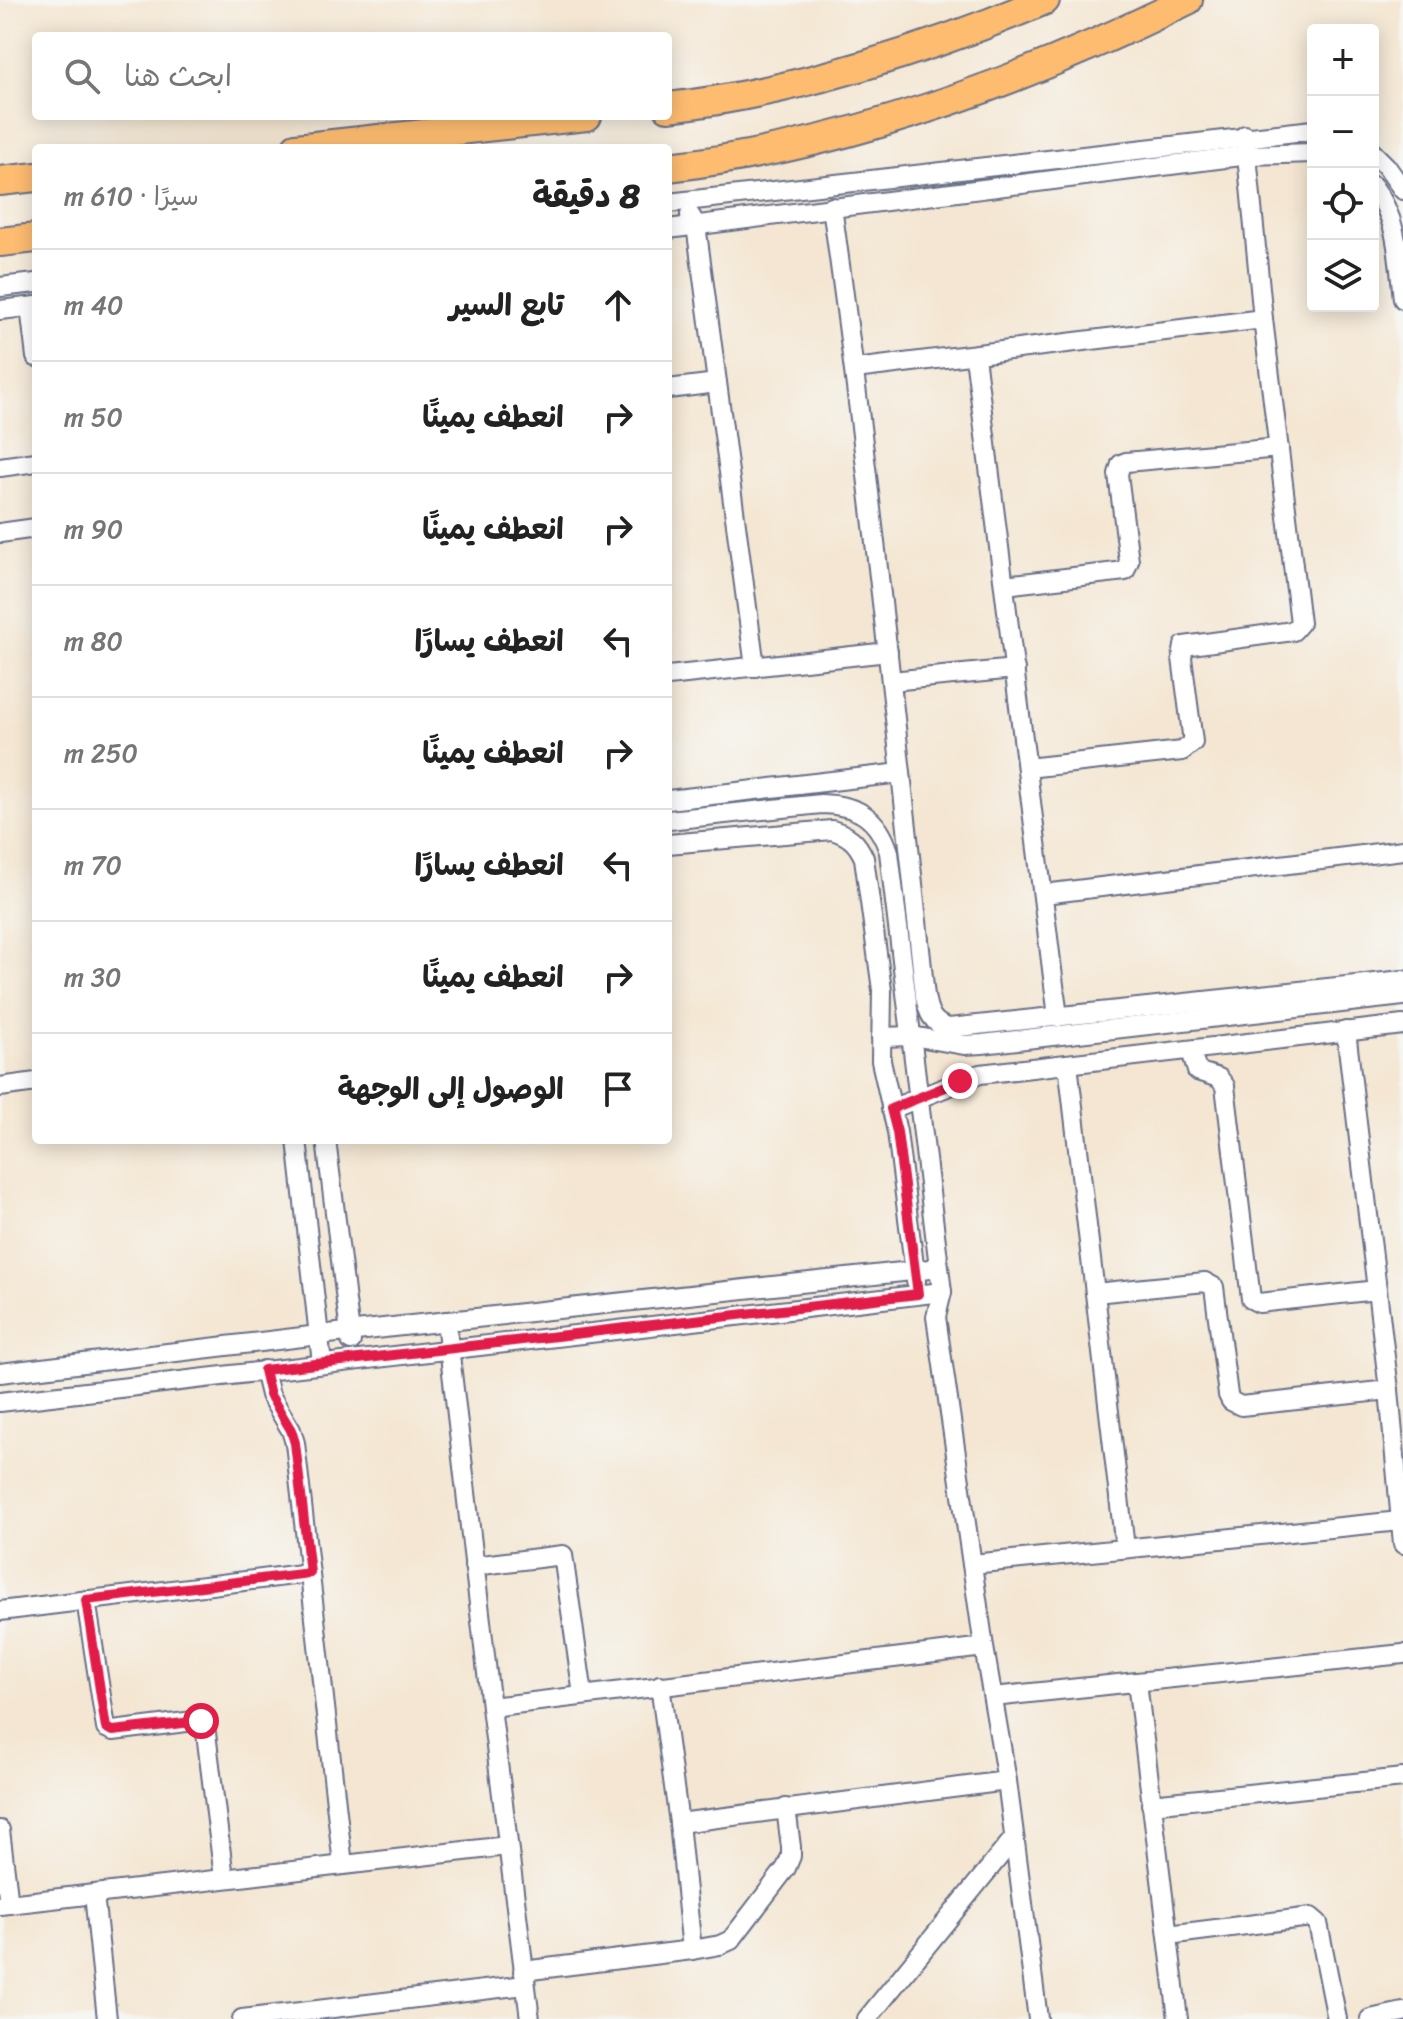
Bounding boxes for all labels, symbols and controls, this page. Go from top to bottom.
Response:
map controls [1307,24,1379,312]
button: + [1307,24,1379,96]
search box [32,32,672,120]
text: ابحث هنا [124,49,232,103]
icon: search [60,54,104,98]
button: − [1307,96,1379,168]
text: 8 دقيقة [532,166,640,226]
button: locate [1307,168,1379,240]
text: سيرًا · 610 m [64,173,199,219]
button: layers [1307,240,1379,312]
text: تابع السير [449,278,564,332]
text: 40 m [64,282,123,328]
icon: ahead [596,283,640,327]
text: انعطف يمينًا [422,390,564,444]
text: 50 m [64,394,123,440]
icon: right [596,395,640,439]
text: انعطف يمينًا [422,502,564,556]
text: 90 m [64,506,123,552]
icon: right [596,507,640,551]
text: انعطف يسارًا [414,614,564,668]
text: 80 m [64,618,123,664]
icon: left [596,619,640,663]
text: انعطف يمينًا [422,726,564,780]
text: 250 m [64,730,138,776]
icon: right [596,731,640,775]
text: انعطف يسارًا [414,838,564,892]
text: 70 m [64,842,122,888]
icon: left [596,843,640,887]
text: انعطف يمينًا [422,950,564,1004]
text: 30 m [64,954,121,1000]
icon: right [596,955,640,999]
text: الوصول إلى الوجهة [337,1062,564,1116]
route end [942,1063,978,1099]
icon: arrive [596,1067,640,1111]
route start [183,1703,219,1739]

